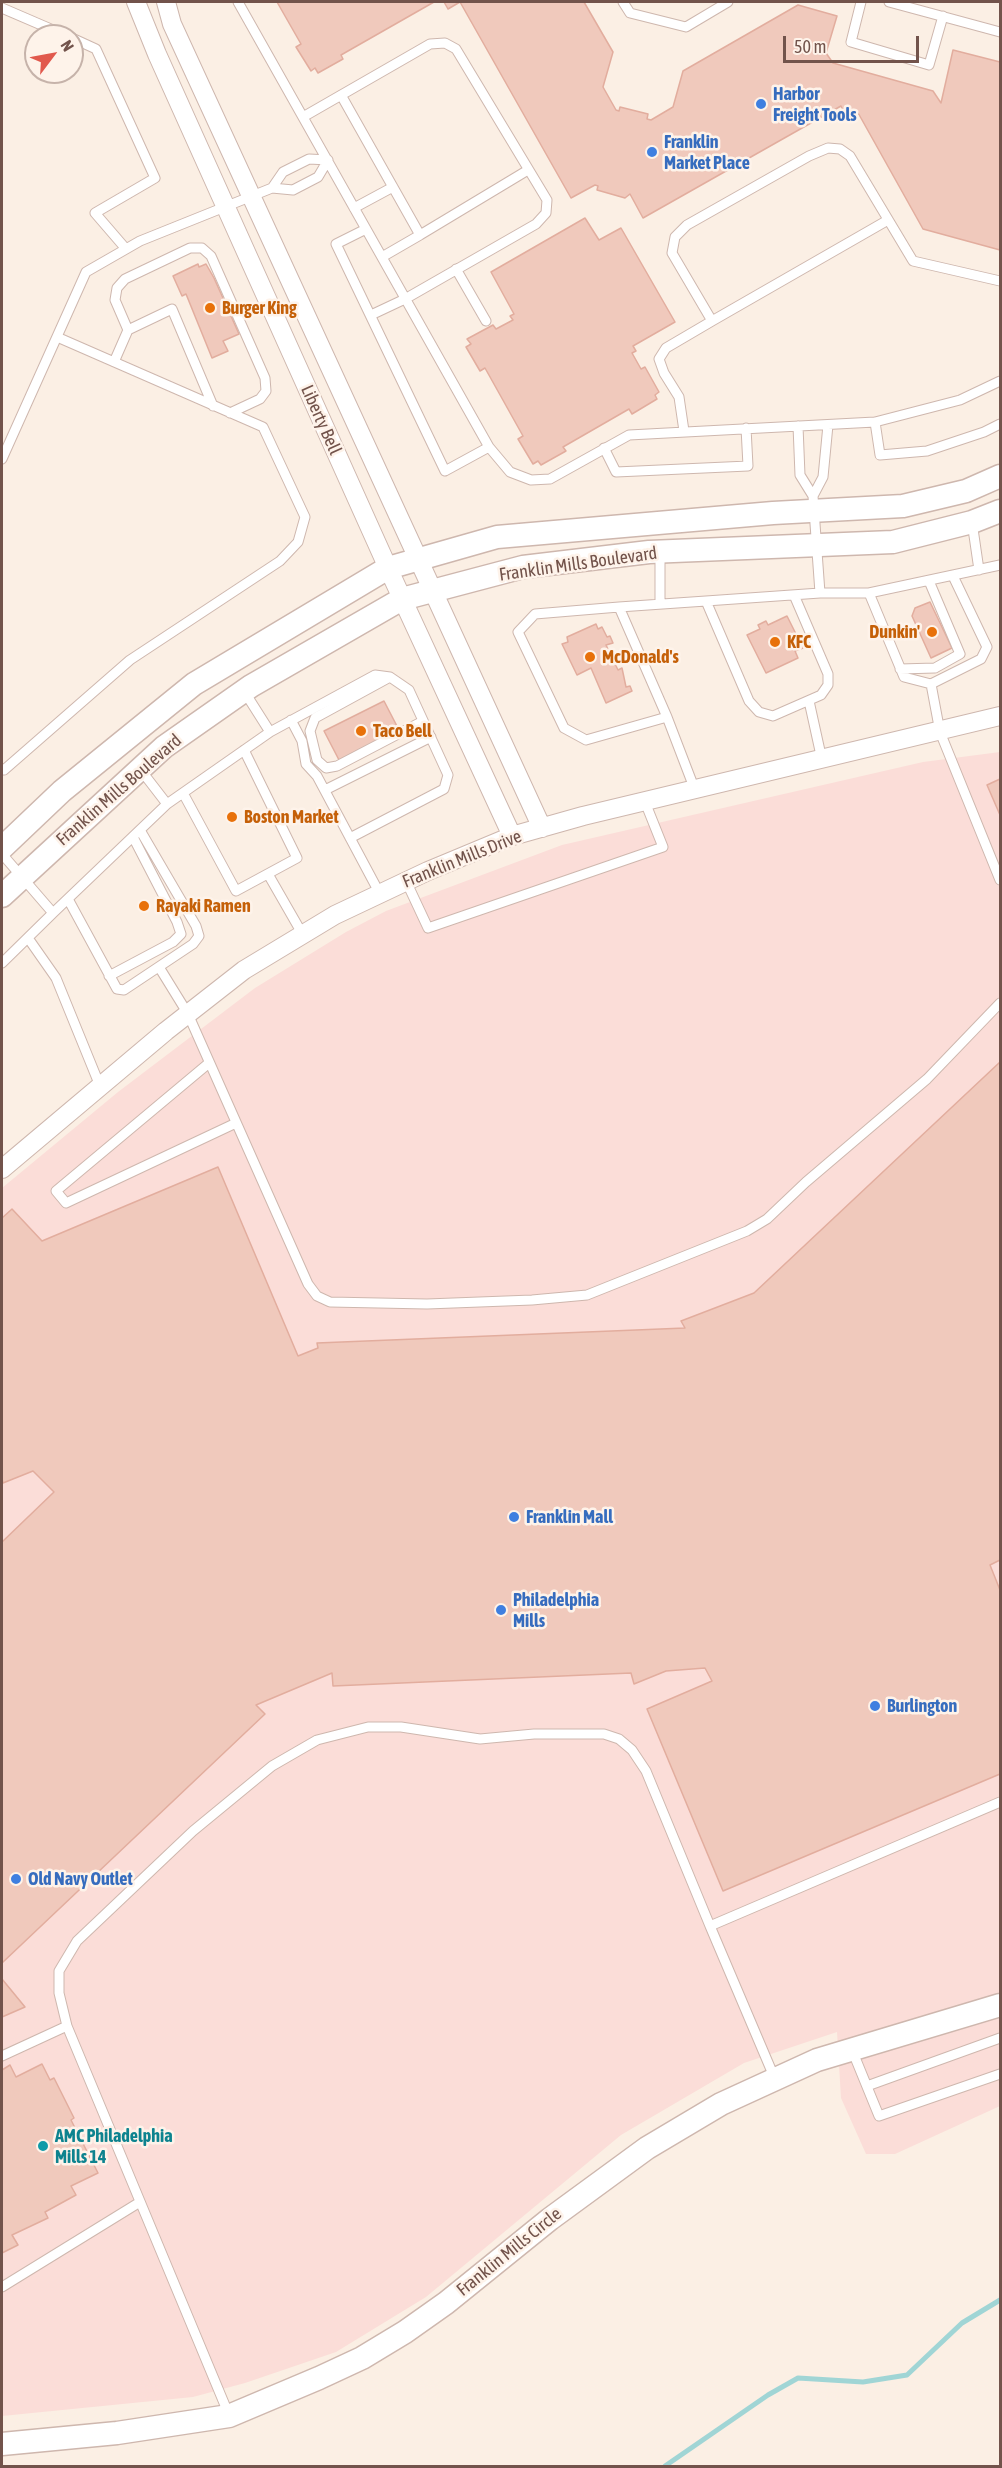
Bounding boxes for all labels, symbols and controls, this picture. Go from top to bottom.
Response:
north arrow [24,24,84,84]
scale bar [786,24,922,62]
text: 50 m [794,36,826,57]
text: N [57,37,78,54]
place label: Harbor Freight Tools [773,83,857,125]
marker: Harbor Freight Tools [754,97,768,111]
place label: Franklin Market Place [664,131,750,174]
marker: Franklin Market Place [645,145,659,159]
place label: Burger King [222,297,297,319]
marker: Burger King [203,301,217,315]
street label: Liberty Bell [296,382,346,458]
street label: Franklin Mills Boulevard [498,542,658,586]
place label: Dunkin' [869,621,920,643]
marker: Dunkin' [925,625,939,639]
place label: KFC [787,631,811,653]
marker: KFC [768,635,782,649]
place label: McDonald's [602,646,679,668]
marker: McDonald's [583,650,597,664]
place label: Taco Bell [373,720,432,742]
marker: Taco Bell [354,724,368,738]
street label: Franklin Mills Boulevard [52,730,186,850]
place label: Boston Market [244,806,339,828]
marker: Boston Market [225,810,239,824]
street label: Franklin Mills Drive [399,825,525,893]
place label: Rayaki Ramen [156,895,251,917]
marker: Rayaki Ramen [137,899,151,913]
place label: Franklin Mall [526,1506,613,1528]
marker: Franklin Mall [507,1510,521,1524]
place label: Philadelphia Mills [513,1589,599,1632]
marker: Philadelphia Mills [494,1603,508,1617]
place label: Burlington [887,1695,957,1717]
marker: Burlington [868,1699,882,1713]
place label: Old Navy Outlet [28,1868,133,1890]
marker: Old Navy Outlet [9,1872,23,1886]
place label: AMC Philadelphia Mills 14 [55,2125,173,2168]
marker: AMC Philadelphia Mills 14 [36,2139,50,2153]
street label: Franklin Mills Circle [452,2203,566,2301]

